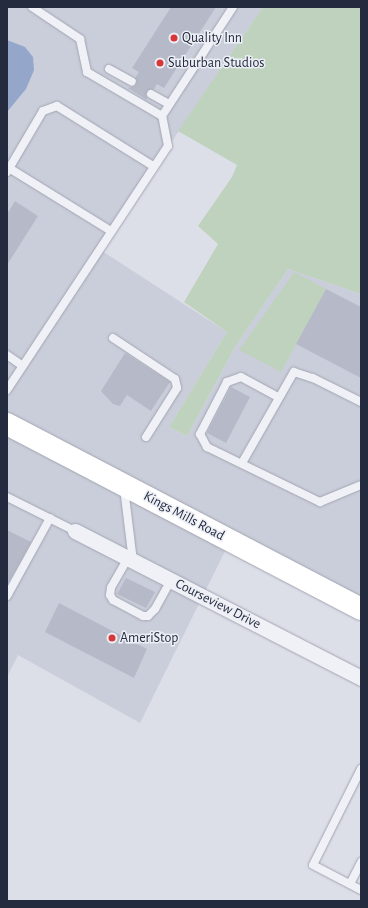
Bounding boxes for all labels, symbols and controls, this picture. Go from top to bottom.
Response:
place label: Quality Inn [182,30,242,46]
marker: Quality Inn [169,33,179,43]
place label: Suburban Studios [168,55,264,71]
marker: Suburban Studios [155,58,165,68]
street label: Kings Mills Road [141,488,227,544]
street label: Courseview Drive [172,575,264,633]
place label: AmeriStop [120,630,178,646]
marker: AmeriStop [107,633,117,643]

